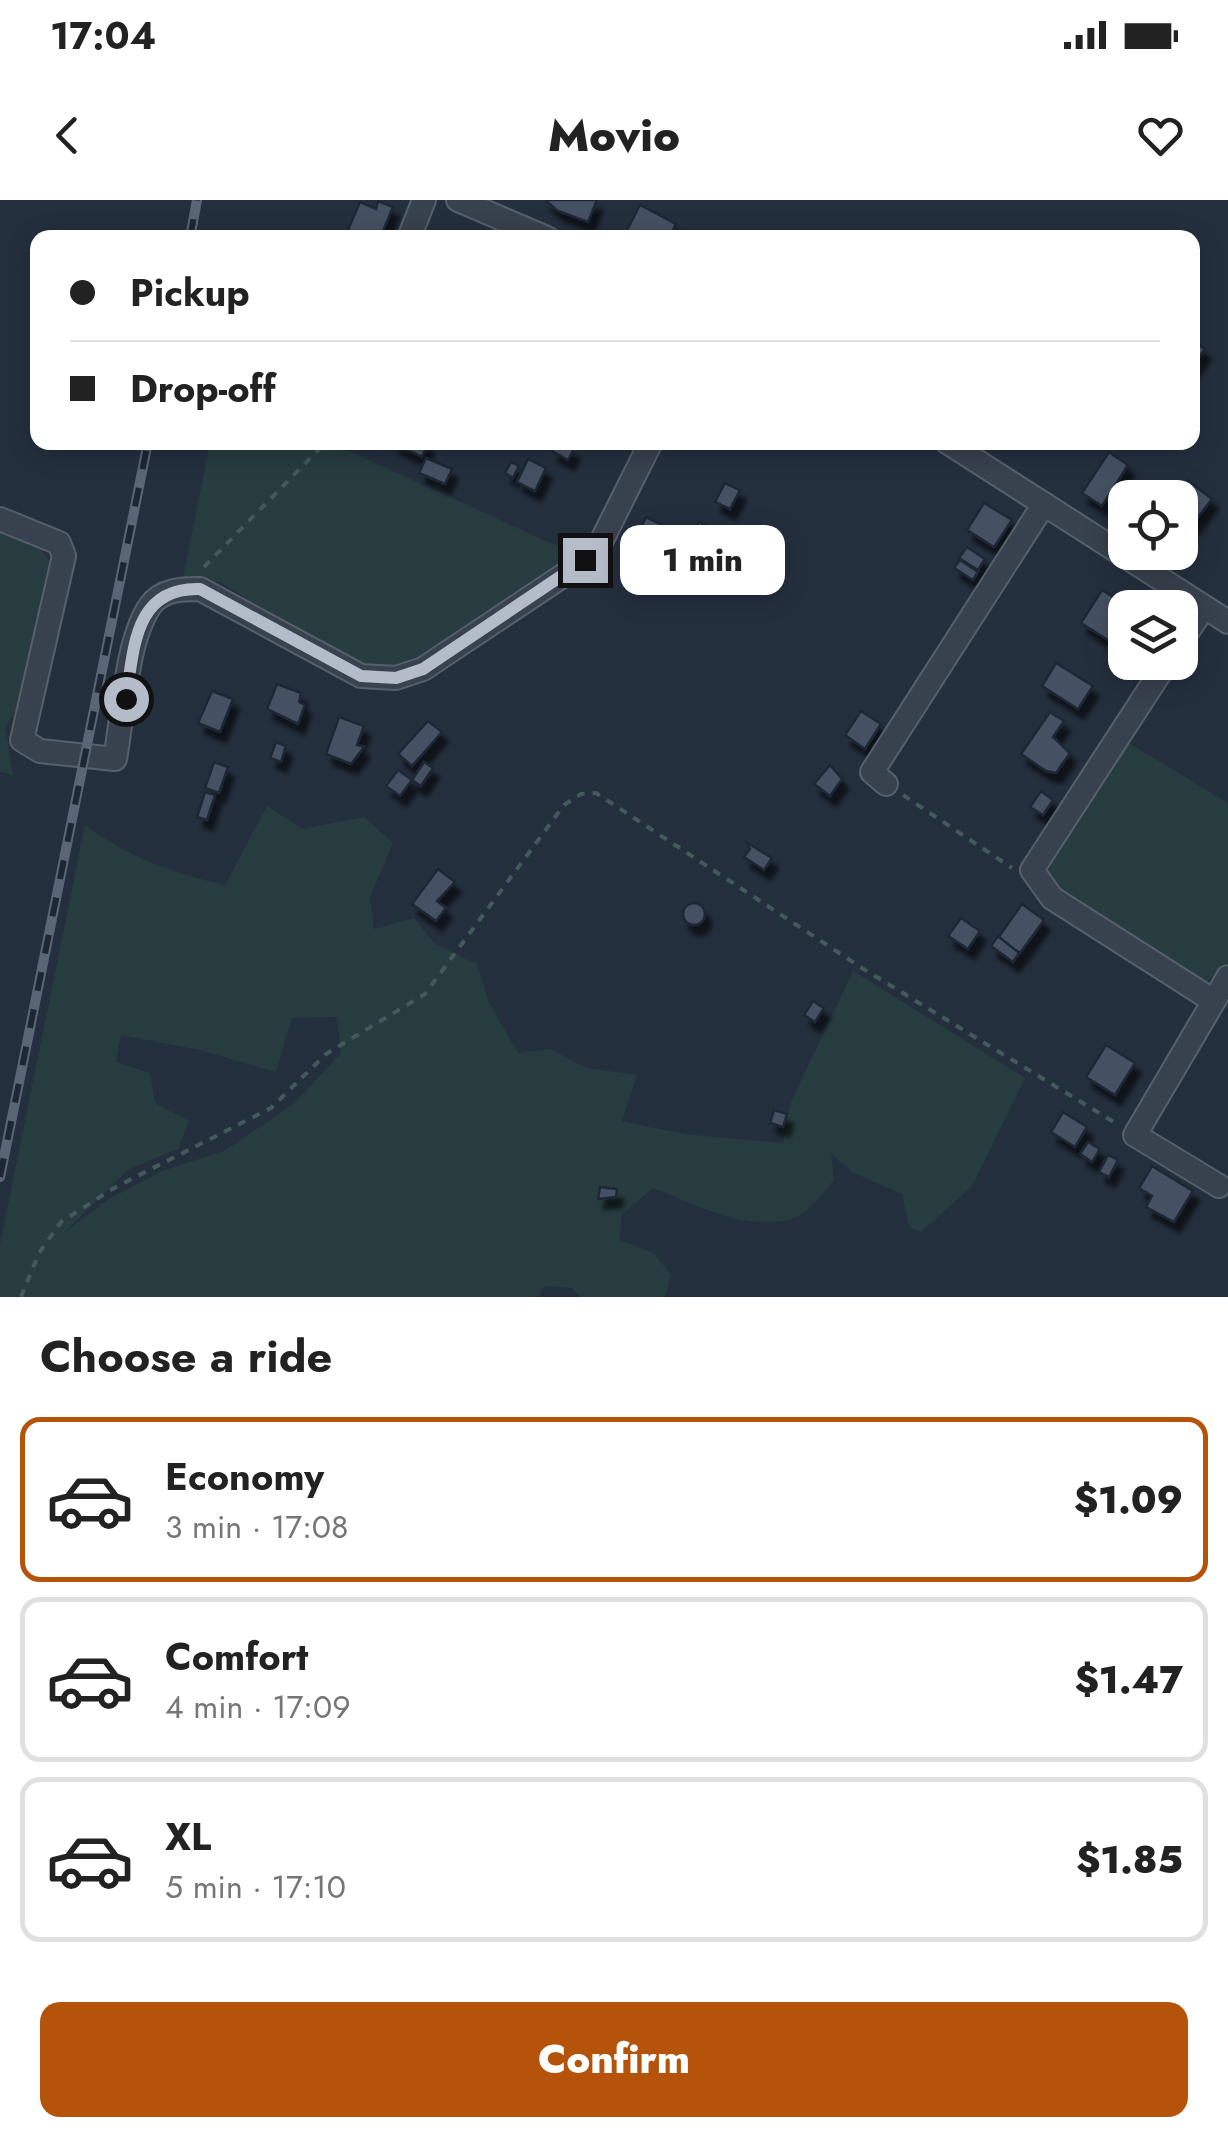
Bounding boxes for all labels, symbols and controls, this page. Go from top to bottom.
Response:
text: 17:04 [50,8,156,63]
text: Movio [548,103,680,168]
icon: back [40,108,95,163]
icon: heart [1133,108,1188,163]
text: Pickup [130,265,250,320]
text: Drop-off [130,361,276,416]
map controls [1108,480,1198,680]
button: locate [1108,480,1198,570]
callout: 1 min [620,525,785,595]
text: 1 min [662,537,743,583]
route end [563,538,608,583]
button: layers [1108,590,1198,680]
route start [104,677,149,722]
text: Choose a ride [40,1324,332,1389]
text: Economy [165,1449,324,1504]
icon: car [45,1455,135,1545]
text: $1.09 [1074,1472,1183,1527]
text: 3 min · 17:08 [165,1504,348,1550]
text: Comfort [165,1629,308,1684]
icon: car [45,1635,135,1725]
text: $1.47 [1075,1652,1183,1707]
text: 4 min · 17:09 [165,1684,351,1730]
text: XL [165,1809,211,1864]
icon: car [45,1815,135,1905]
text: $1.85 [1076,1832,1183,1887]
text: 5 min · 17:10 [165,1864,346,1910]
button: Confirm [40,2002,1188,2117]

